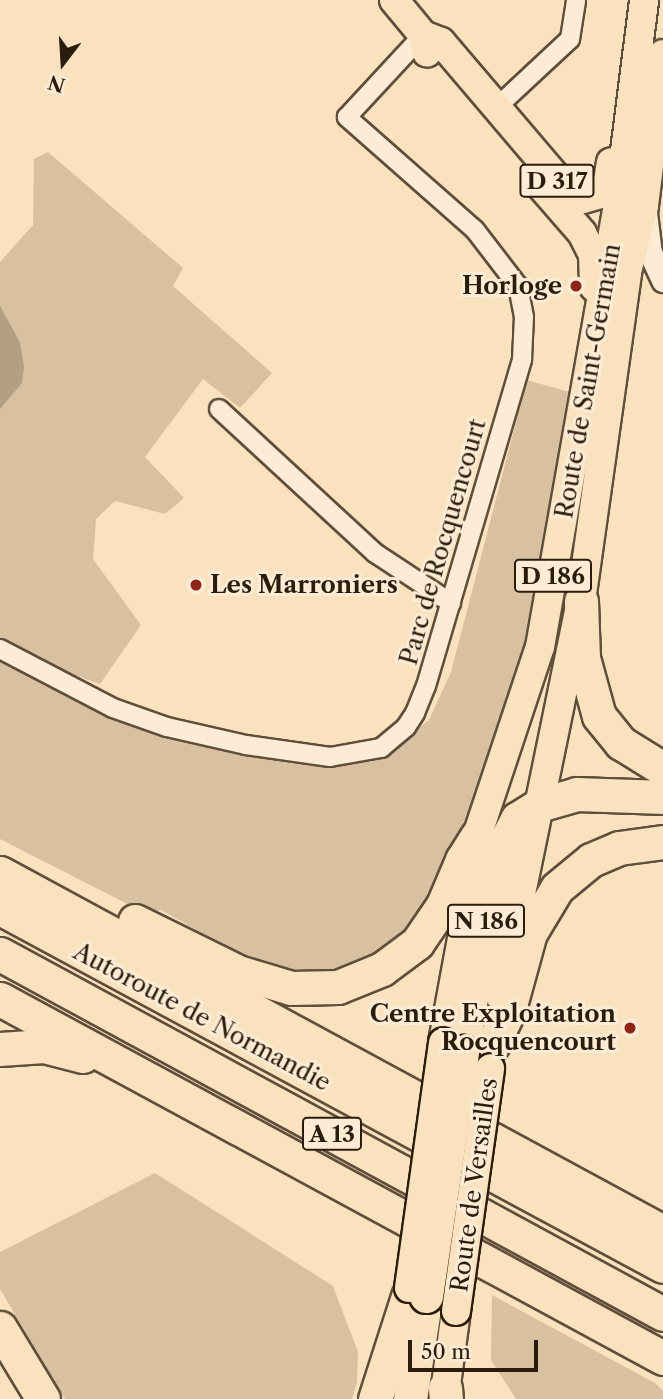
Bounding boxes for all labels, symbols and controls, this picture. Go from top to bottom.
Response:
north arrow [28,28,98,98]
text: N [45,70,68,97]
road number: D 317 [518,162,596,200]
street label: Route de Saint-Germain [550,241,626,521]
place label: Horloge [462,272,562,300]
marker: Horloge [568,278,584,294]
street label: Parc de Rocquencourt [394,416,492,668]
road number: D 186 [513,556,593,596]
place label: Les Marroniers [210,571,398,599]
marker: Les Marroniers [188,577,204,593]
road number: N 186 [446,902,526,940]
street label: Autoroute de Normandie [69,937,335,1097]
place label: Centre Exploitation Rocquencourt [370,1000,616,1056]
marker: Centre Exploitation Rocquencourt [622,1020,638,1036]
street label: Route de Versailles [445,1076,503,1294]
road number: A 13 [300,1114,364,1154]
scale bar [411,1326,540,1370]
text: 50 m [421,1339,471,1364]

